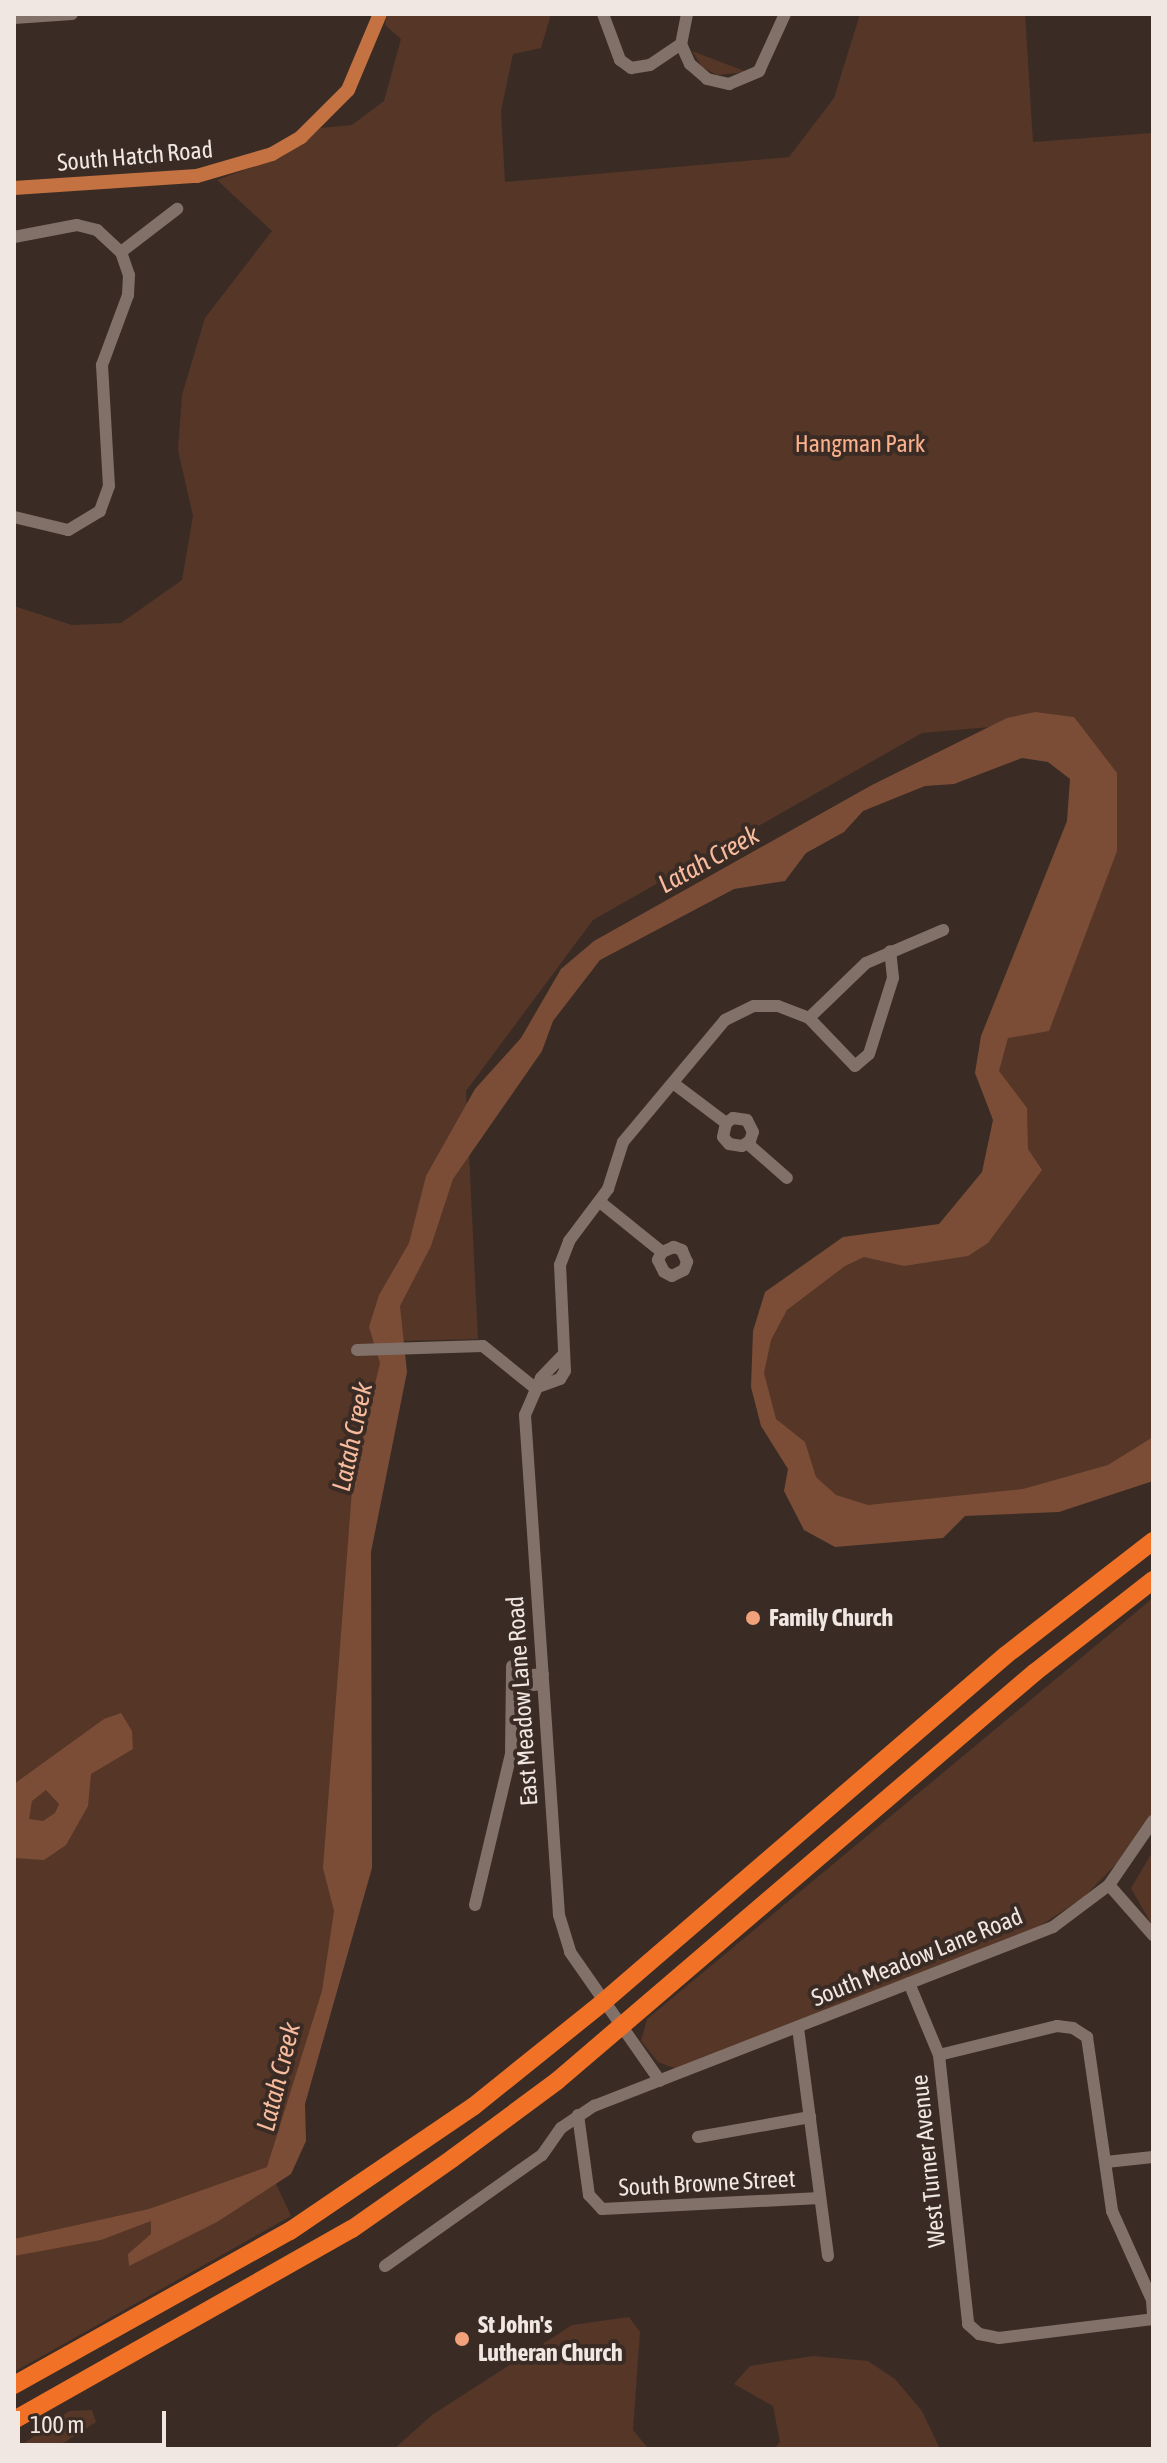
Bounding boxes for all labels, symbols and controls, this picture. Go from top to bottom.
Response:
street label: South Hatch Road [56,135,214,177]
park label: Hangman Park [795,430,925,458]
water label: Latah Creek [653,820,765,900]
water label: Latah Creek [326,1380,380,1494]
street label: East Meadow Lane Road [500,1595,544,1807]
place label: Family Church [769,1604,893,1632]
marker: Family Church [744,1609,762,1627]
street label: South Meadow Lane Road [807,1901,1027,2013]
water label: Latah Creek [250,2019,308,2135]
street label: West Turner Avenue [905,2073,951,2249]
street label: South Browne Street [618,2164,796,2202]
place label: St John's Lutheran Church [478,2311,623,2367]
marker: St John's Lutheran Church [453,2330,471,2348]
scale bar [20,2395,170,2445]
text: 100 m [30,2411,84,2438]

